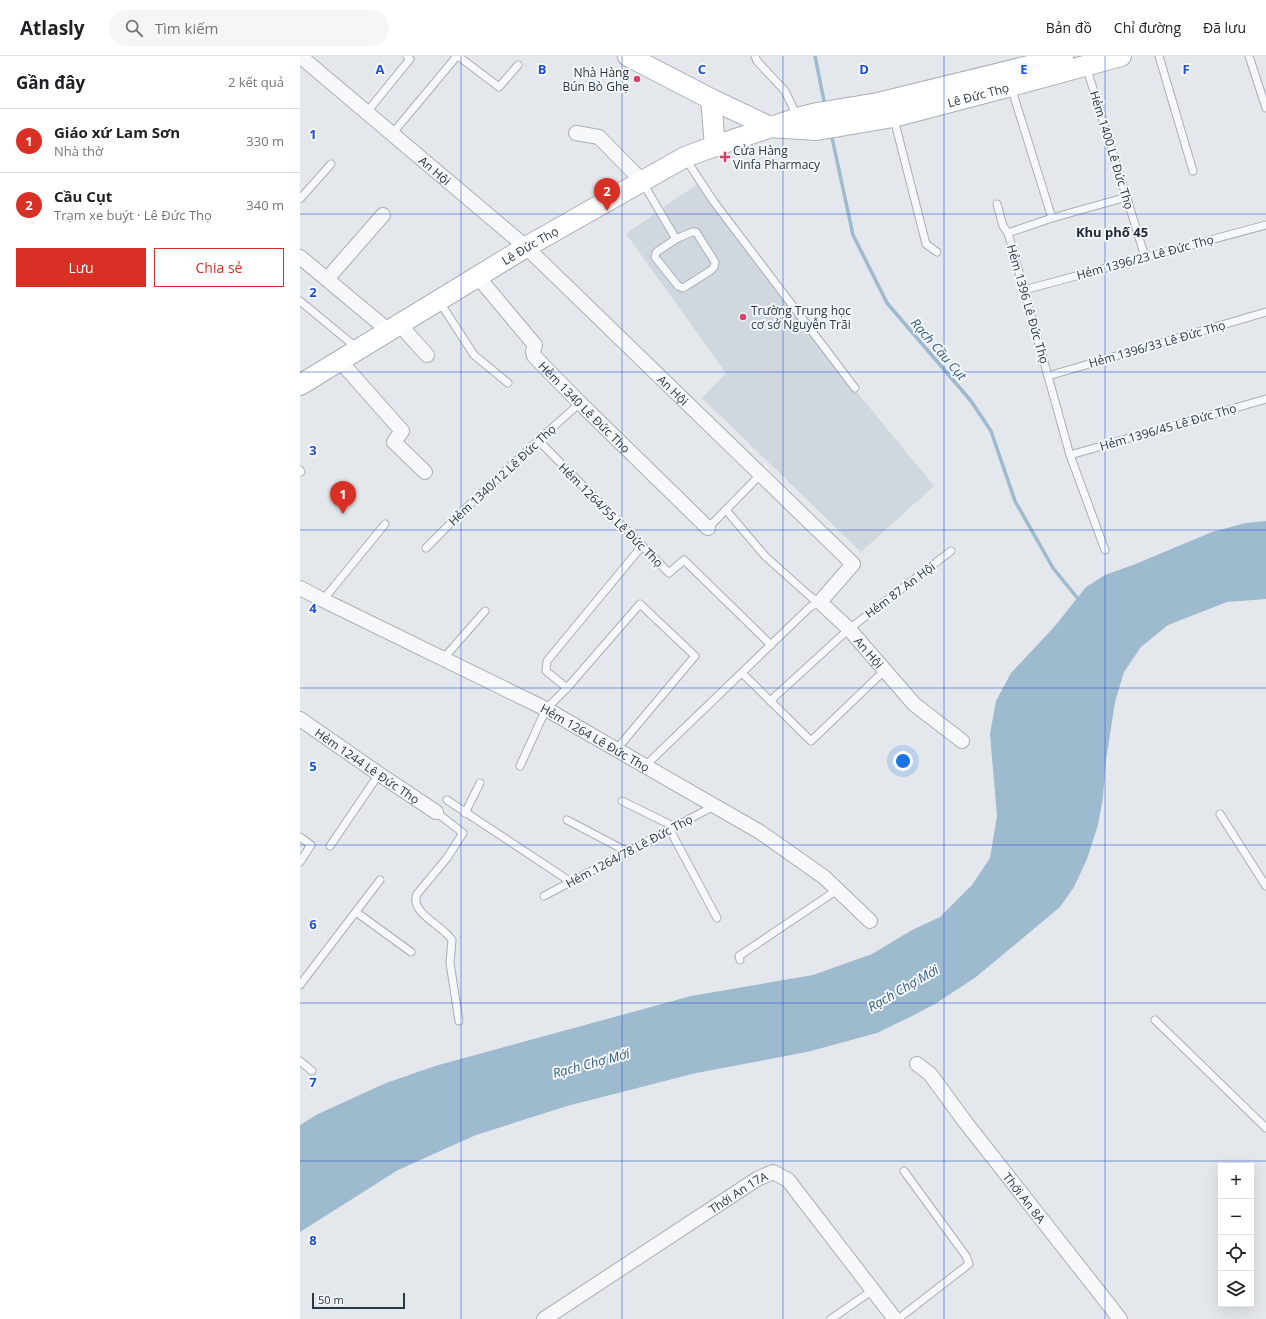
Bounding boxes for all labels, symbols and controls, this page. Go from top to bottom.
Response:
search box [109,10,389,46]
text: Atlasly [20,15,85,41]
icon: search [123,17,145,39]
text: Tìm kiếm [155,18,219,38]
text: Bản đồ [1046,18,1092,37]
text: Chỉ đường [1114,18,1181,37]
text: Đã lưu [1203,18,1246,37]
text: A [376,60,385,78]
text: B [538,60,547,78]
text: C [698,60,706,78]
text: D [859,60,869,78]
text: E [1020,60,1028,78]
text: F [1182,60,1190,78]
place label: Nhà Hàng Bún Bò Ghẹ [563,64,629,95]
text: Gần đây [16,71,85,94]
text: 2 kết quả [228,73,284,91]
marker: Nhà Hàng Bún Bò Ghẹ [632,74,642,84]
street label: Lê Đức Thọ [946,78,1011,111]
street label: Hẻm 1400 Lê Đức Thọ [1086,89,1138,211]
text: Giáo xứ Lam Sơn [54,122,180,142]
text: 1 [309,125,317,143]
text: 1 [25,132,33,150]
text: 330 m [246,132,284,150]
text: Nhà thờ [54,142,103,160]
place label: Cửa Hàng Vinfa Pharmacy [733,142,821,173]
street label: An Hội [415,152,455,189]
marker: Cửa Hàng Vinfa Pharmacy [720,152,730,162]
pin: 2 [594,178,620,211]
text: Cầu Cụt [54,186,112,206]
text: 2 [25,196,33,214]
text: 340 m [246,196,284,214]
text: Trạm xe buýt · Lê Đức Thọ [54,206,212,224]
street label: Lê Đức Thọ [498,222,561,268]
district label: Khu phố 45 [1076,223,1148,241]
street label: Hẻm 1396/23 Lê Đức Thọ [1075,231,1215,283]
street label: Hẻm 1396 Lê Đức Thọ [1003,242,1053,366]
button: Lưu [16,248,146,287]
button: Chia sẻ [154,248,284,287]
text: 2 [309,283,317,301]
place label: Trường Trung học cơ sở Nguyễn Trãi [751,302,851,333]
marker: Trường Trung học cơ sở Nguyễn Trãi [738,312,748,322]
water label: Rạch Cầu Cụt [907,314,971,384]
street label: Hẻm 1396/33 Lê Đức Thọ [1087,316,1227,372]
street label: Hẻm 1340 Lê Đức Thọ [535,357,634,456]
street label: An Hội [654,371,693,409]
street label: Hẻm 1396/45 Lê Đức Thọ [1098,399,1238,455]
street label: Hẻm 1340/12 Lê Đức Thọ [445,421,559,529]
text: 3 [309,441,317,459]
street label: Hẻm 1264/55 Lê Đức Thọ [555,459,667,571]
pin: 1 [330,481,356,514]
street label: Hẻm 87 An Hội [861,558,939,622]
text: 4 [309,599,317,617]
street label: An Hội [851,633,888,672]
street label: Hẻm 1264 Lê Đức Thọ [538,699,653,775]
street label: Hẻm 1244 Lê Đức Thọ [312,724,423,807]
your location [893,751,913,771]
text: 5 [309,757,317,775]
street label: Hẻm 1264/78 Lê Đức Thọ [563,810,695,892]
text: 6 [309,915,317,933]
water label: Rạch Chợ Mới [864,960,942,1016]
water label: Rạch Chợ Mới [551,1044,632,1082]
text: 7 [309,1073,317,1091]
map controls [1218,1163,1254,1307]
button: + [1218,1163,1254,1199]
street label: Thới An 17A [705,1167,770,1217]
street label: Thới An 8A [999,1169,1050,1227]
button: − [1218,1199,1254,1235]
text: 8 [309,1231,317,1249]
button: locate [1218,1235,1254,1271]
button: layers [1218,1271,1254,1307]
scale bar [312,1291,405,1310]
text: 50 m [318,1292,344,1307]

